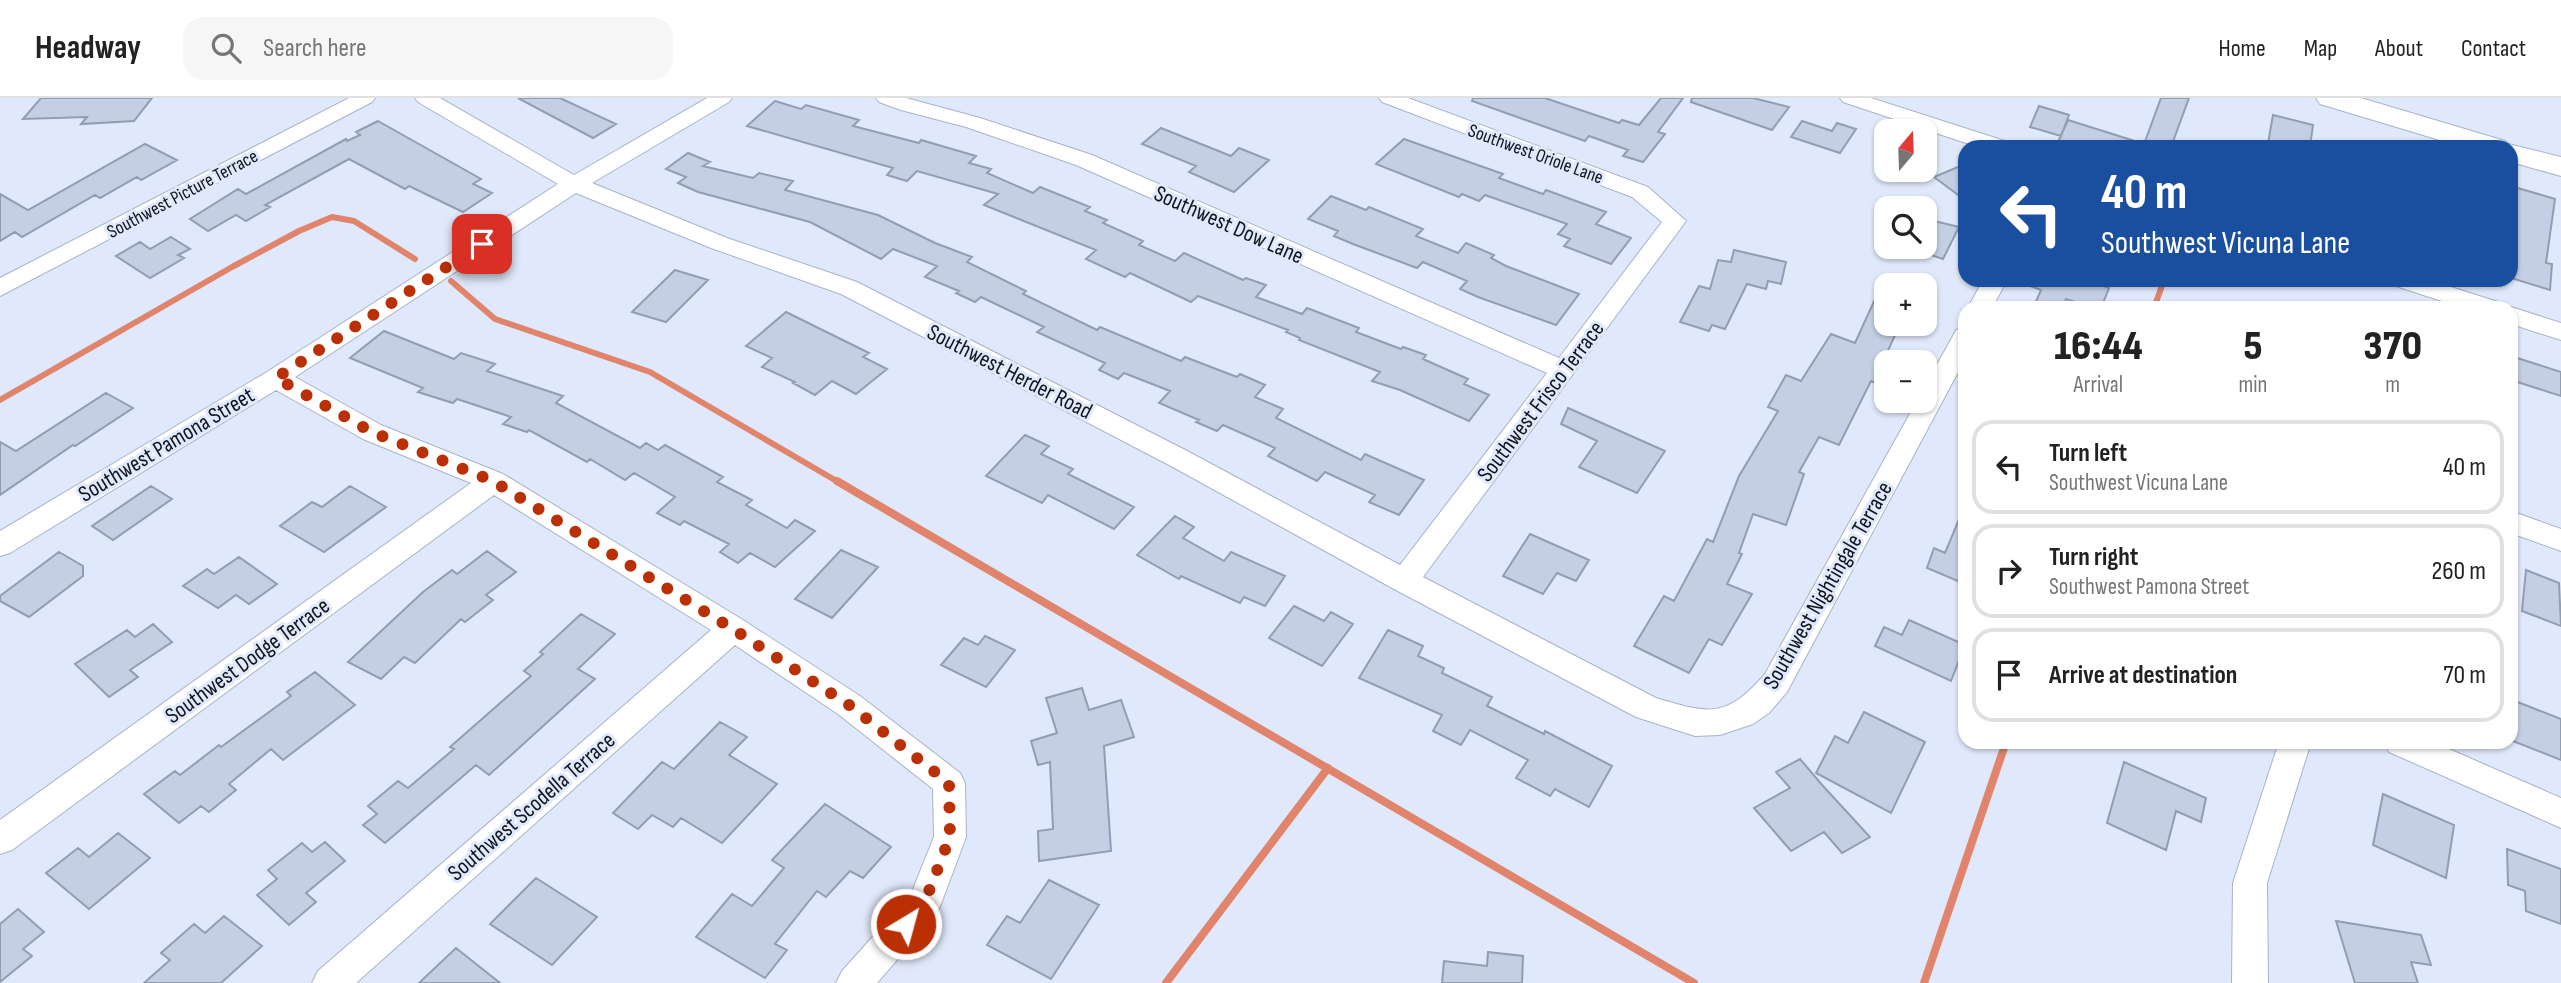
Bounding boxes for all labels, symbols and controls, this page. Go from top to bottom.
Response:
search box [183,17,673,80]
text: Headway [35,28,141,68]
icon: search [207,29,245,67]
text: Search here [263,33,366,64]
text: Home [2218,34,2266,63]
text: Map [2304,34,2337,63]
text: About [2375,34,2423,63]
text: Contact [2461,34,2526,63]
street label: Southwest Oriole Lane [1465,119,1606,190]
north arrow [1874,119,1937,182]
map controls [1874,119,1937,413]
street label: Southwest Picture Terrace [103,145,262,244]
text: 40 m [2101,164,2187,223]
icon: left [1986,168,2077,259]
street label: Southwest Dow Lane [1150,179,1308,270]
button: search [1874,196,1937,259]
pin [452,214,512,274]
text: Southwest Vicuna Lane [2101,224,2350,263]
icon: arrive [463,225,501,263]
button: + [1874,273,1937,336]
street label: Southwest Frisco Terrace [1471,316,1610,488]
street label: Southwest Herder Road [922,318,1097,426]
text: 16:44 [2054,321,2143,372]
text: 5 [2243,321,2263,372]
text: 370 [2363,321,2422,372]
button: − [1874,350,1937,413]
text: Arrival [2074,371,2123,399]
text: min [2239,371,2267,399]
text: m [2385,371,2400,399]
street label: Southwest Pamona Street [73,381,260,508]
text: Turn left [2049,438,2127,469]
icon: left [1990,448,2028,486]
text: 40 m [2443,452,2486,483]
text: Southwest Vicuna Lane [2049,469,2228,497]
street label: Southwest Nightingale Terrace [1757,477,1899,694]
text: Turn right [2049,542,2138,573]
icon: right [1990,552,2028,590]
text: 260 m [2431,556,2486,587]
text: Southwest Pamona Street [2049,573,2249,601]
street label: Southwest Dodge Terrace [160,592,335,730]
icon: arrive [1990,656,2028,694]
text: Arrive at destination [2049,660,2237,691]
text: 70 m [2443,660,2486,691]
street label: Southwest Scodella Terrace [442,727,621,887]
position arrow [869,887,943,961]

